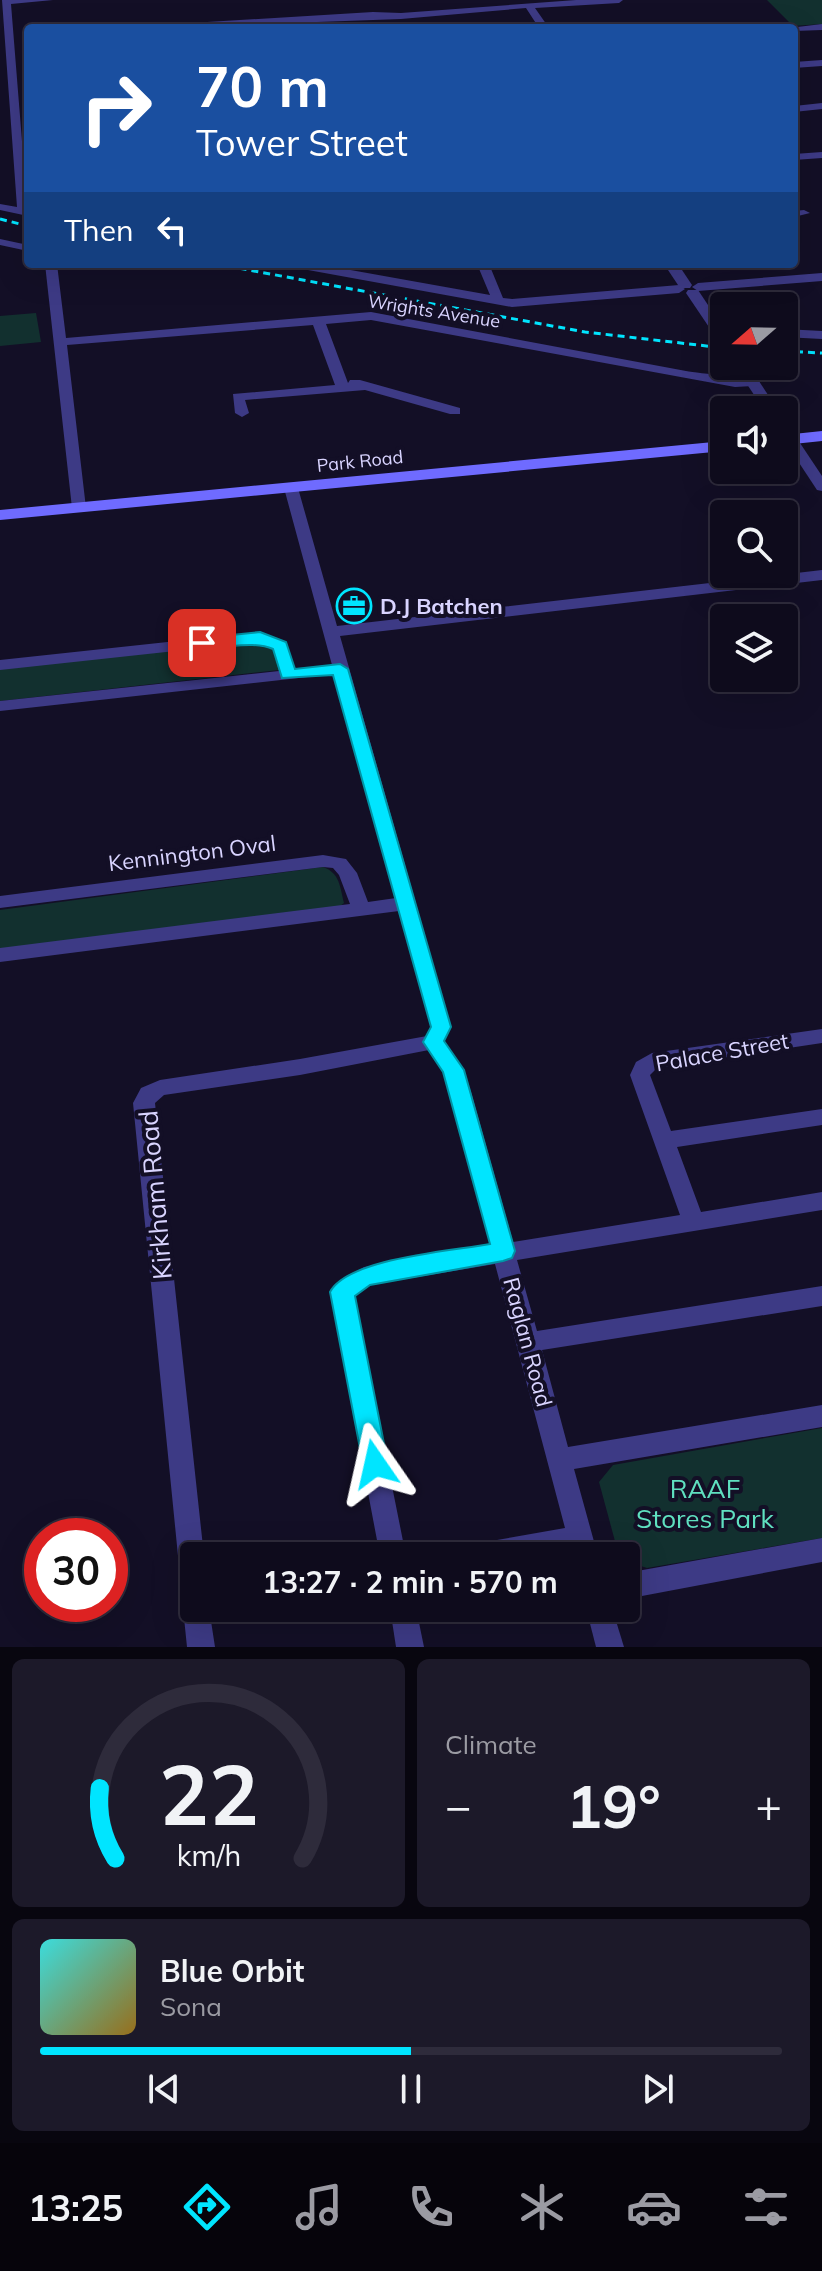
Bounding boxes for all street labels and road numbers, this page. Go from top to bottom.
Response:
street label: Wrights Avenue [366,289,502,333]
street label: Park Road [316,445,404,477]
street label: Kennington Oval [107,829,277,877]
street label: Palace Street [653,1026,791,1077]
street label: Kirkham Road [131,1109,179,1281]
street label: Raglan Road [497,1274,559,1410]

